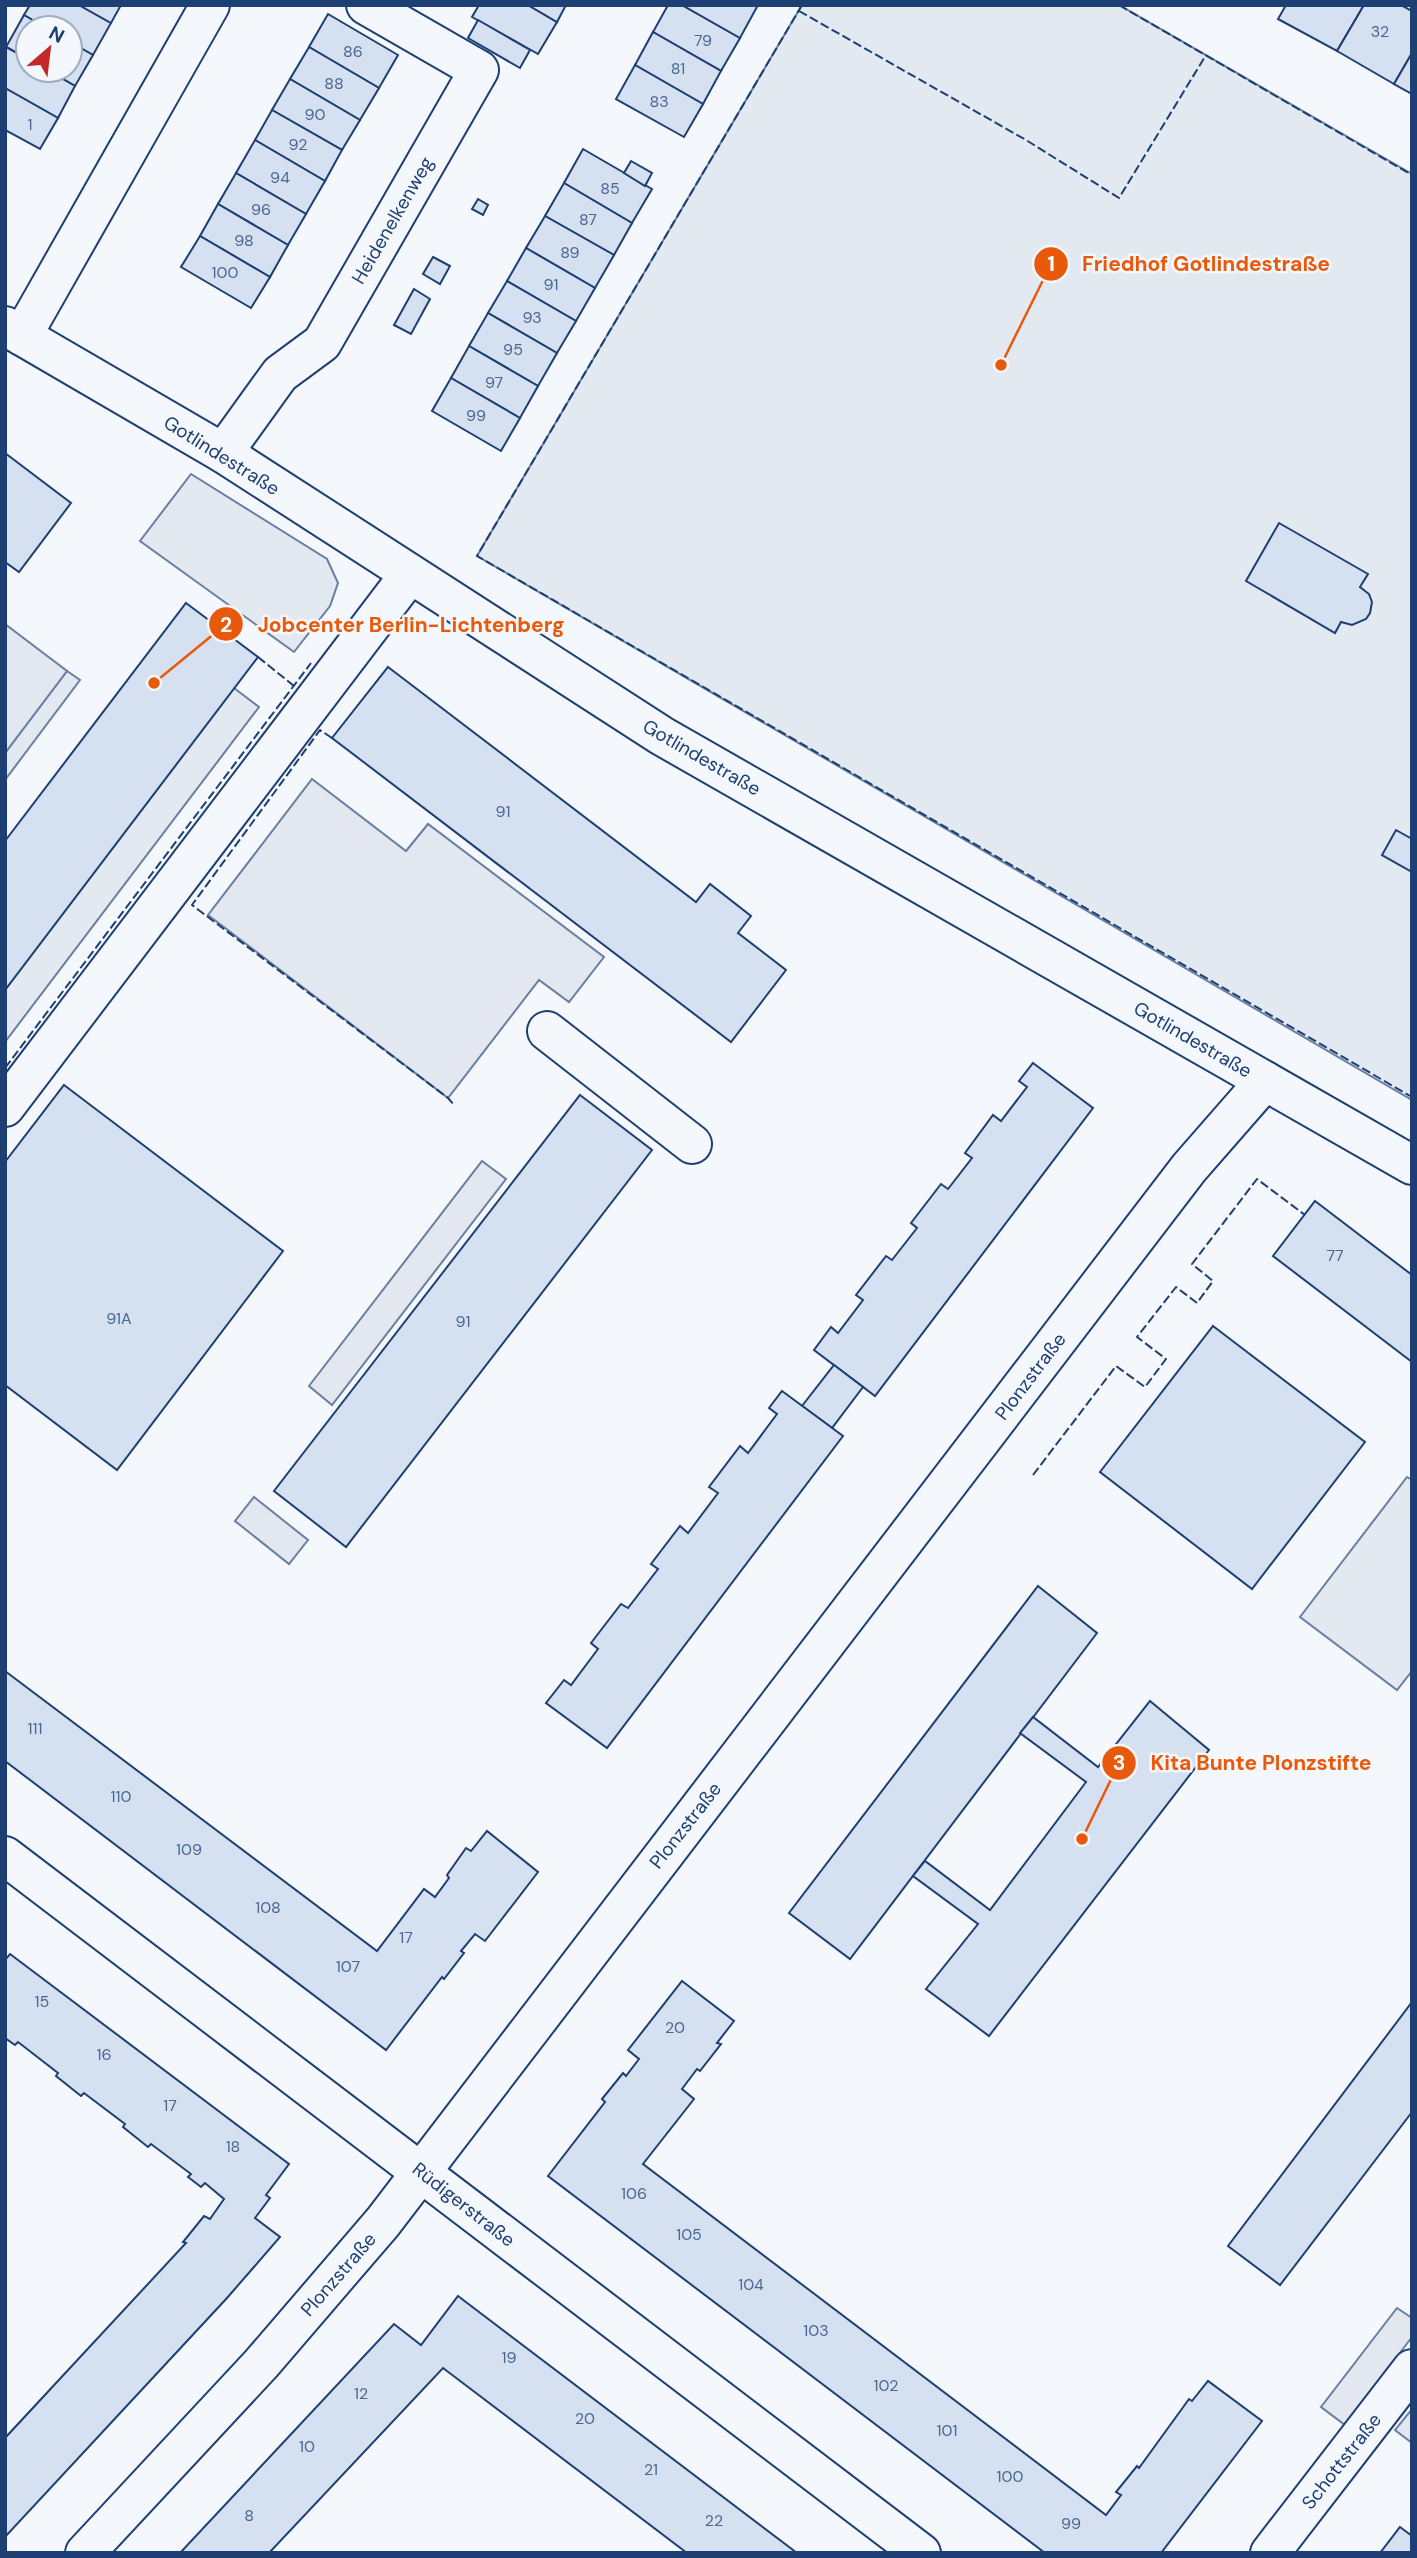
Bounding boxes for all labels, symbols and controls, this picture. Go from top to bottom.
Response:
north arrow [14,14,84,84]
text: N [45,20,69,49]
house number: 32 [1371,21,1389,42]
house number: 79 [694,30,712,51]
house number: 86 [343,41,363,62]
house number: 81 [671,58,685,79]
house number: 88 [324,73,344,94]
house number: 83 [649,91,669,112]
house number: 90 [305,104,326,125]
house number: 1 [28,114,33,135]
house number: 92 [289,134,308,155]
street label: Heidenelkenweg [346,152,439,288]
house number: 94 [270,167,290,188]
house number: 85 [600,178,620,199]
house number: 96 [251,199,271,220]
house number: 87 [579,209,597,230]
house number: 98 [234,230,254,251]
house number: 89 [560,242,580,263]
callout: Friedhof Gotlindestraße [1033,243,1344,285]
text: 1 [1047,250,1055,278]
text: Friedhof Gotlindestraße [1082,250,1330,278]
house number: 100 [212,262,238,283]
house number: 91 [544,274,558,295]
house number: 93 [522,307,542,328]
house number: 95 [503,339,523,360]
house number: 97 [485,372,503,393]
house number: 99 [466,405,486,426]
street label: Gotlindestraße [159,410,284,501]
callout: Jobcenter Berlin-Lichtenberg [209,603,579,645]
text: 2 [220,611,232,639]
text: Jobcenter Berlin-Lichtenberg [257,611,565,639]
street label: Gotlindestraße [638,714,765,801]
house number: 91 [496,801,510,822]
street label: Gotlindestraße [1129,996,1256,1083]
house number: 77 [1326,1245,1344,1266]
house number: 91A [106,1308,132,1329]
house number: 91 [456,1311,470,1332]
street label: Plonzstraße [989,1328,1071,1425]
house number: 111 [28,1718,42,1739]
callout: Kita Bunte Plonzstifte [1102,1742,1386,1784]
text: 3 [1113,1749,1125,1777]
text: Kita Bunte Plonzstifte [1150,1749,1372,1777]
street label: Plonzstraße [644,1777,727,1874]
house number: 110 [111,1786,132,1807]
house number: 109 [176,1839,202,1860]
house number: 108 [255,1897,281,1918]
house number: 17 [399,1927,413,1948]
house number: 107 [336,1956,360,1977]
house number: 15 [35,1991,49,2012]
house number: 20 [665,2017,685,2038]
house number: 16 [96,2044,112,2065]
house number: 17 [163,2095,177,2116]
house number: 18 [226,2136,240,2157]
street label: Rüdigerstraße [407,2156,520,2252]
house number: 106 [621,2183,647,2204]
house number: 105 [676,2224,702,2245]
street label: Plonzstraße [295,2227,382,2321]
house number: 104 [738,2274,764,2295]
house number: 103 [803,2320,829,2341]
house number: 19 [501,2347,517,2368]
house number: 102 [874,2375,899,2396]
house number: 12 [354,2383,368,2404]
house number: 20 [575,2408,595,2429]
street label: Schottstraße [1296,2408,1387,2515]
house number: 101 [937,2420,957,2441]
house number: 10 [299,2436,315,2457]
house number: 21 [644,2459,658,2480]
house number: 100 [997,2466,1023,2487]
house number: 8 [244,2505,254,2526]
house number: 22 [705,2510,723,2531]
house number: 99 [1061,2513,1081,2534]

